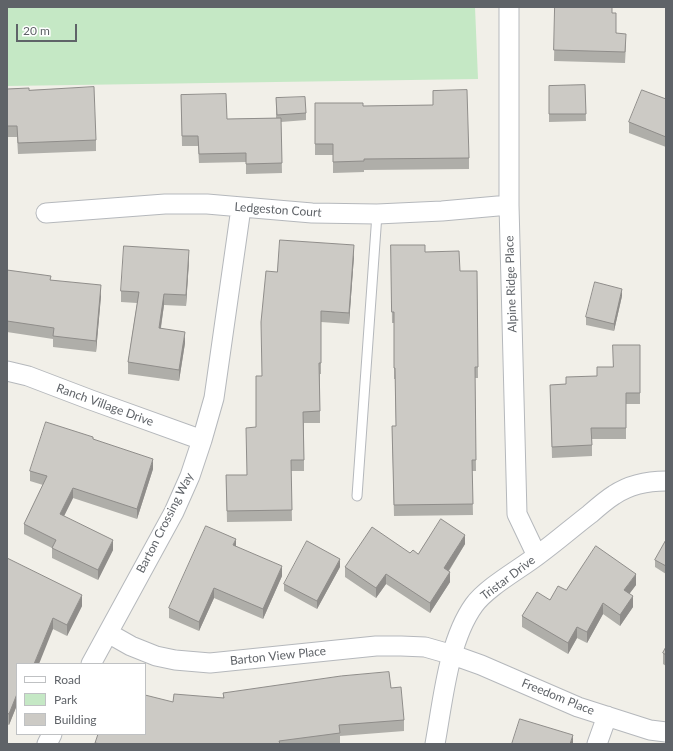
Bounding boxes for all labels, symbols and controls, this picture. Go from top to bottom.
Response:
scale bar [18,16,79,42]
text: 20 m [23,23,50,38]
street label: Ledgeston Court [234,200,322,220]
street label: Alpine Ridge Place [502,235,520,333]
street label: Ranch Village Drive [54,381,156,429]
street label: Barton Crossing Way [133,470,197,576]
street label: Tristar Drive [478,553,538,603]
street label: Barton View Place [229,644,327,668]
legend [16,663,146,735]
text: Road [54,672,81,687]
street label: Freedom Place [519,676,597,718]
text: Park [54,692,77,707]
text: Building [54,712,97,727]

